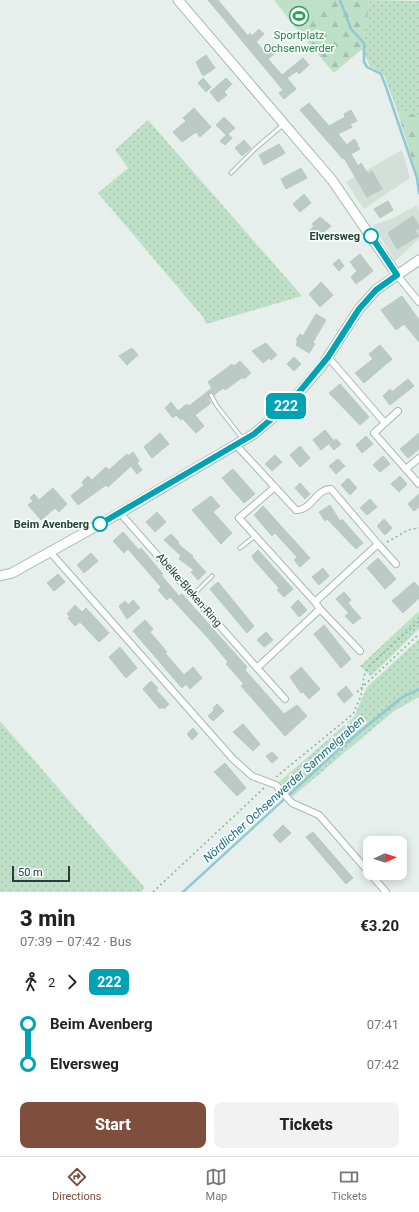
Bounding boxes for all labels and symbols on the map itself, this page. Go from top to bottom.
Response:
sports icon: Sportplatz Ochsenwerder [288,5,310,27]
place label: Sportplatz Ochsenwerder [264,29,334,55]
marker: Elversweg [363,228,379,244]
place label: Elversweg [309,230,360,243]
line badge: 222 [263,393,309,419]
marker: Beim Avenberg [92,516,108,532]
place label: Beim Avenberg [14,518,89,531]
street label: Abelke-Bleken-Ring [153,550,225,630]
water label: Nördlicher Ochsenwerder Sammelgraben [200,713,368,865]
north arrow [363,836,407,880]
scale bar [12,864,70,883]

